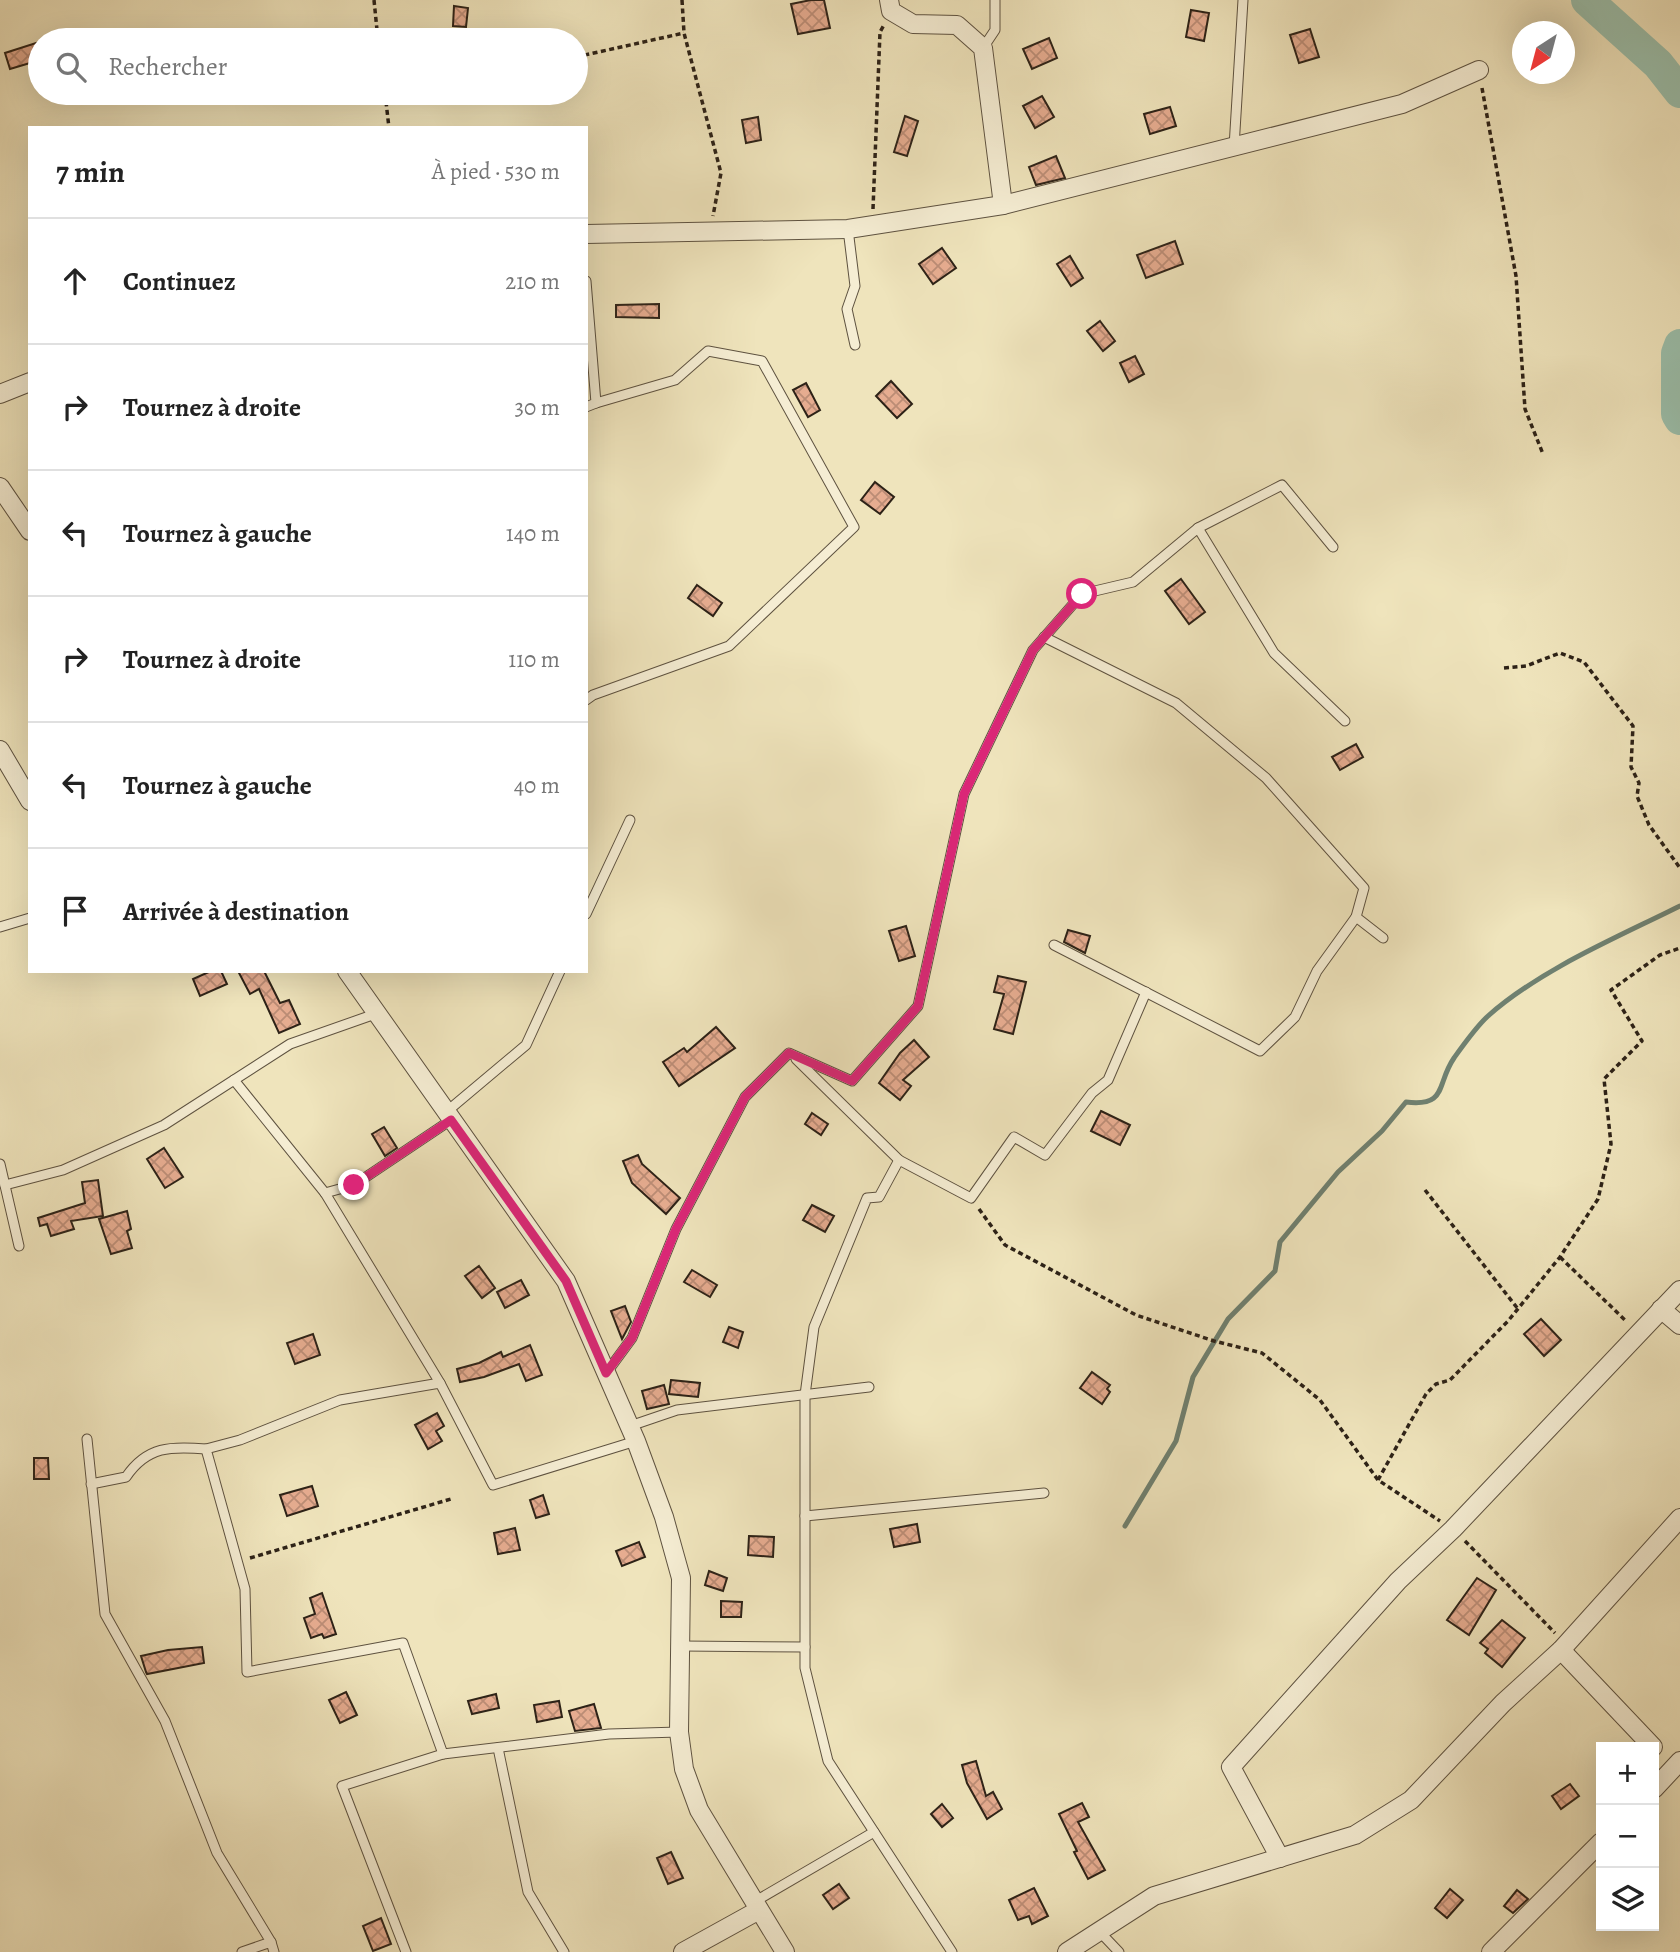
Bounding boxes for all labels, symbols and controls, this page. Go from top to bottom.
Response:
north arrow [1512,21,1575,84]
search box [28,28,588,105]
icon: search [52,48,90,86]
text: Rechercher [108,49,228,84]
text: 7 min [56,152,125,192]
text: À pied · 530 m [432,156,560,187]
icon: ahead [56,262,94,300]
text: Continuez [123,264,236,299]
text: 210 m [505,266,560,297]
icon: right [56,388,94,426]
text: Tournez à droite [123,390,301,425]
text: 30 m [514,392,560,423]
icon: left [56,514,94,552]
text: Tournez à gauche [123,516,312,551]
text: 140 m [506,518,560,549]
route start [1066,578,1097,609]
icon: right [56,640,94,678]
text: Tournez à droite [123,642,301,677]
text: 110 m [508,644,560,675]
icon: left [56,766,94,804]
text: Tournez à gauche [123,768,312,803]
text: 40 m [514,770,560,801]
icon: arrive [56,892,94,930]
text: Arrivée à destination [123,894,349,929]
route end [338,1169,369,1200]
map controls [1596,1742,1659,1931]
button: + [1596,1742,1659,1805]
button: − [1596,1805,1659,1868]
button: layers [1596,1868,1659,1931]

